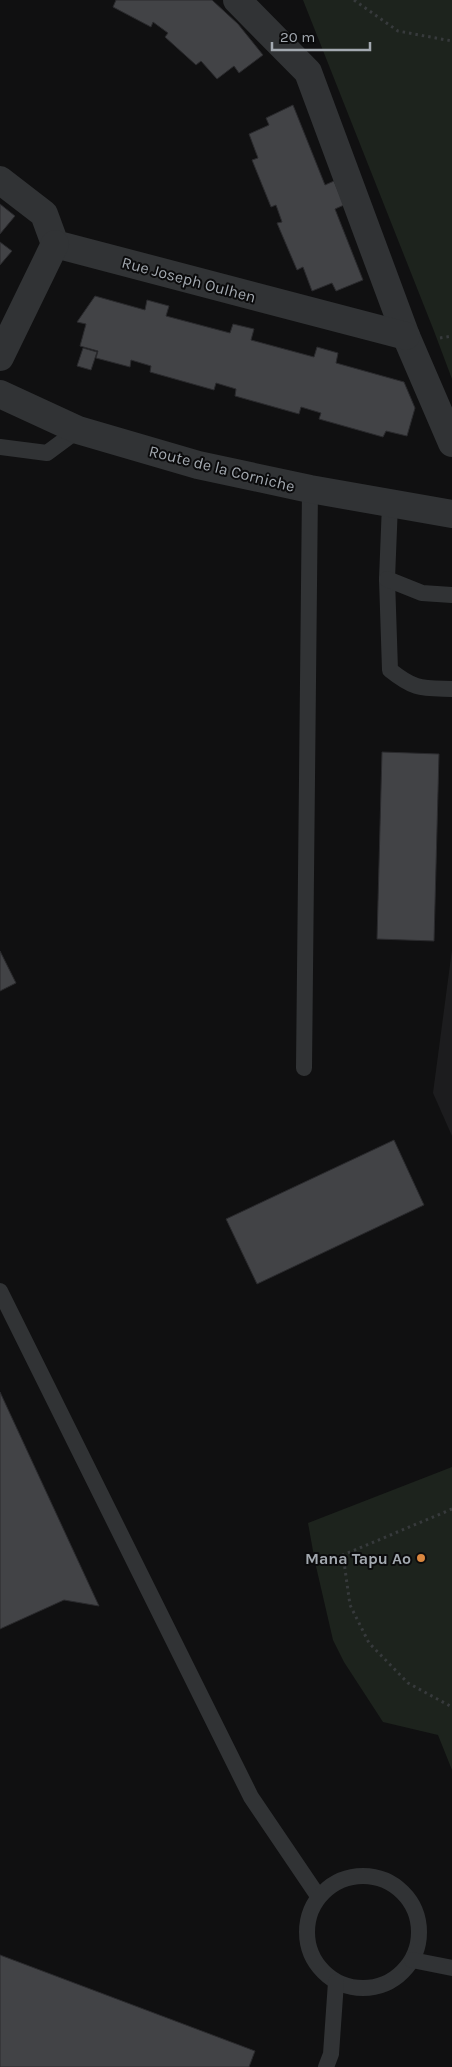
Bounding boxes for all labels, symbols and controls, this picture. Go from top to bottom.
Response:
scale bar [272,20,370,52]
text: 20 m [280,28,315,46]
street label: Rue Joseph Oulhen [120,252,258,307]
street label: Route de la Corniche [147,441,297,496]
place label: Mana Tapu Ao [305,1549,411,1568]
marker: Mana Tapu Ao [415,1552,427,1564]

